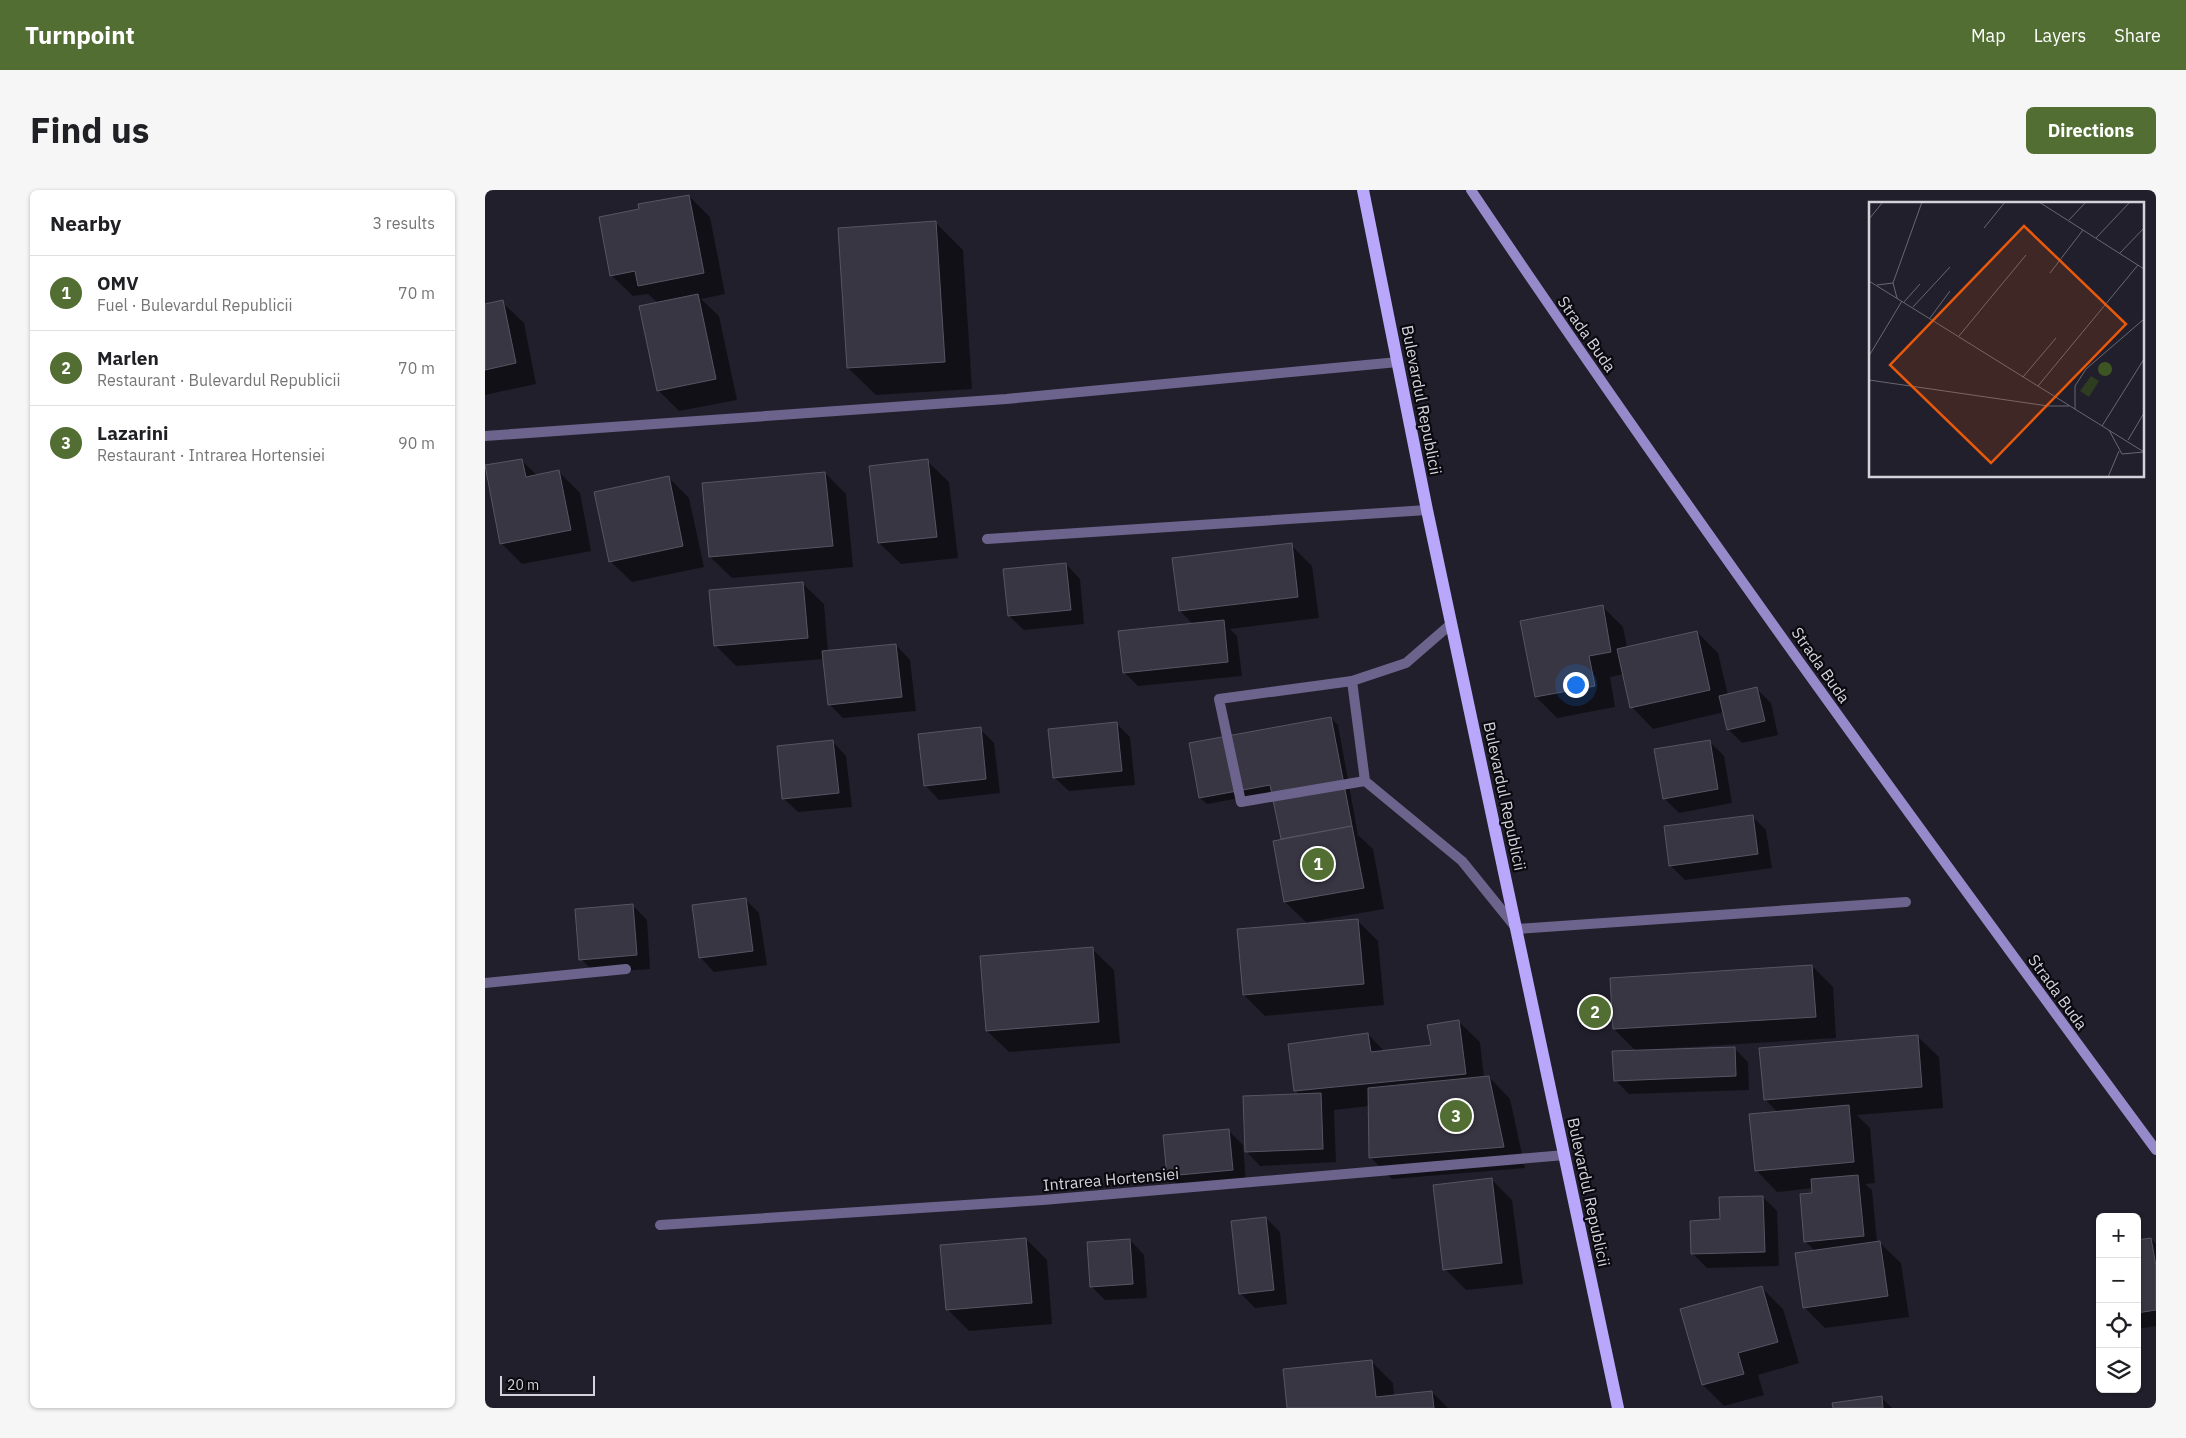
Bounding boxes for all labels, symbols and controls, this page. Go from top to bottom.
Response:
text: Turnpoint [25,19,135,51]
text: Map [1971,24,2006,47]
text: Layers [2034,24,2086,47]
text: Share [2114,24,2161,47]
text: Find us [30,107,149,153]
button: Directions [2026,107,2156,154]
inset map [1869,202,2143,478]
text: Nearby [50,209,121,237]
text: 3 results [372,213,435,233]
text: OMV [97,271,138,295]
text: 1 [61,283,71,303]
text: 70 m [398,283,435,303]
street label: Strada Buda [1554,292,1621,376]
text: Fuel · Bulevardul Republicii [97,295,292,315]
street label: Bulevardul Republicii [1398,324,1446,476]
text: Marlen [97,346,159,370]
text: 2 [61,358,71,378]
text: 70 m [398,358,435,378]
text: Restaurant · Bulevardul Republicii [97,370,340,390]
text: Lazarini [97,421,168,445]
text: 3 [61,433,71,453]
text: 90 m [398,433,435,453]
text: Restaurant · Intrarea Hortensiei [97,445,325,465]
street label: Strada Buda [1788,623,1855,707]
your location [1563,672,1589,698]
street label: Bulevardul Republicii [1479,720,1531,872]
pin: 1 [1302,845,1334,883]
street label: Strada Buda [2024,950,2092,1034]
pin: 2 [1579,993,1611,1031]
pin: 3 [1440,1097,1472,1135]
street label: Bulevardul Republicii [1563,1116,1615,1268]
street label: Intrarea Hortensiei [1042,1163,1180,1195]
map controls [2096,1213,2141,1393]
button: + [2096,1213,2141,1258]
button: − [2096,1258,2141,1303]
button: locate [2096,1303,2141,1348]
button: layers [2096,1348,2141,1393]
scale bar [500,1373,595,1396]
text: 20 m [507,1376,539,1394]

